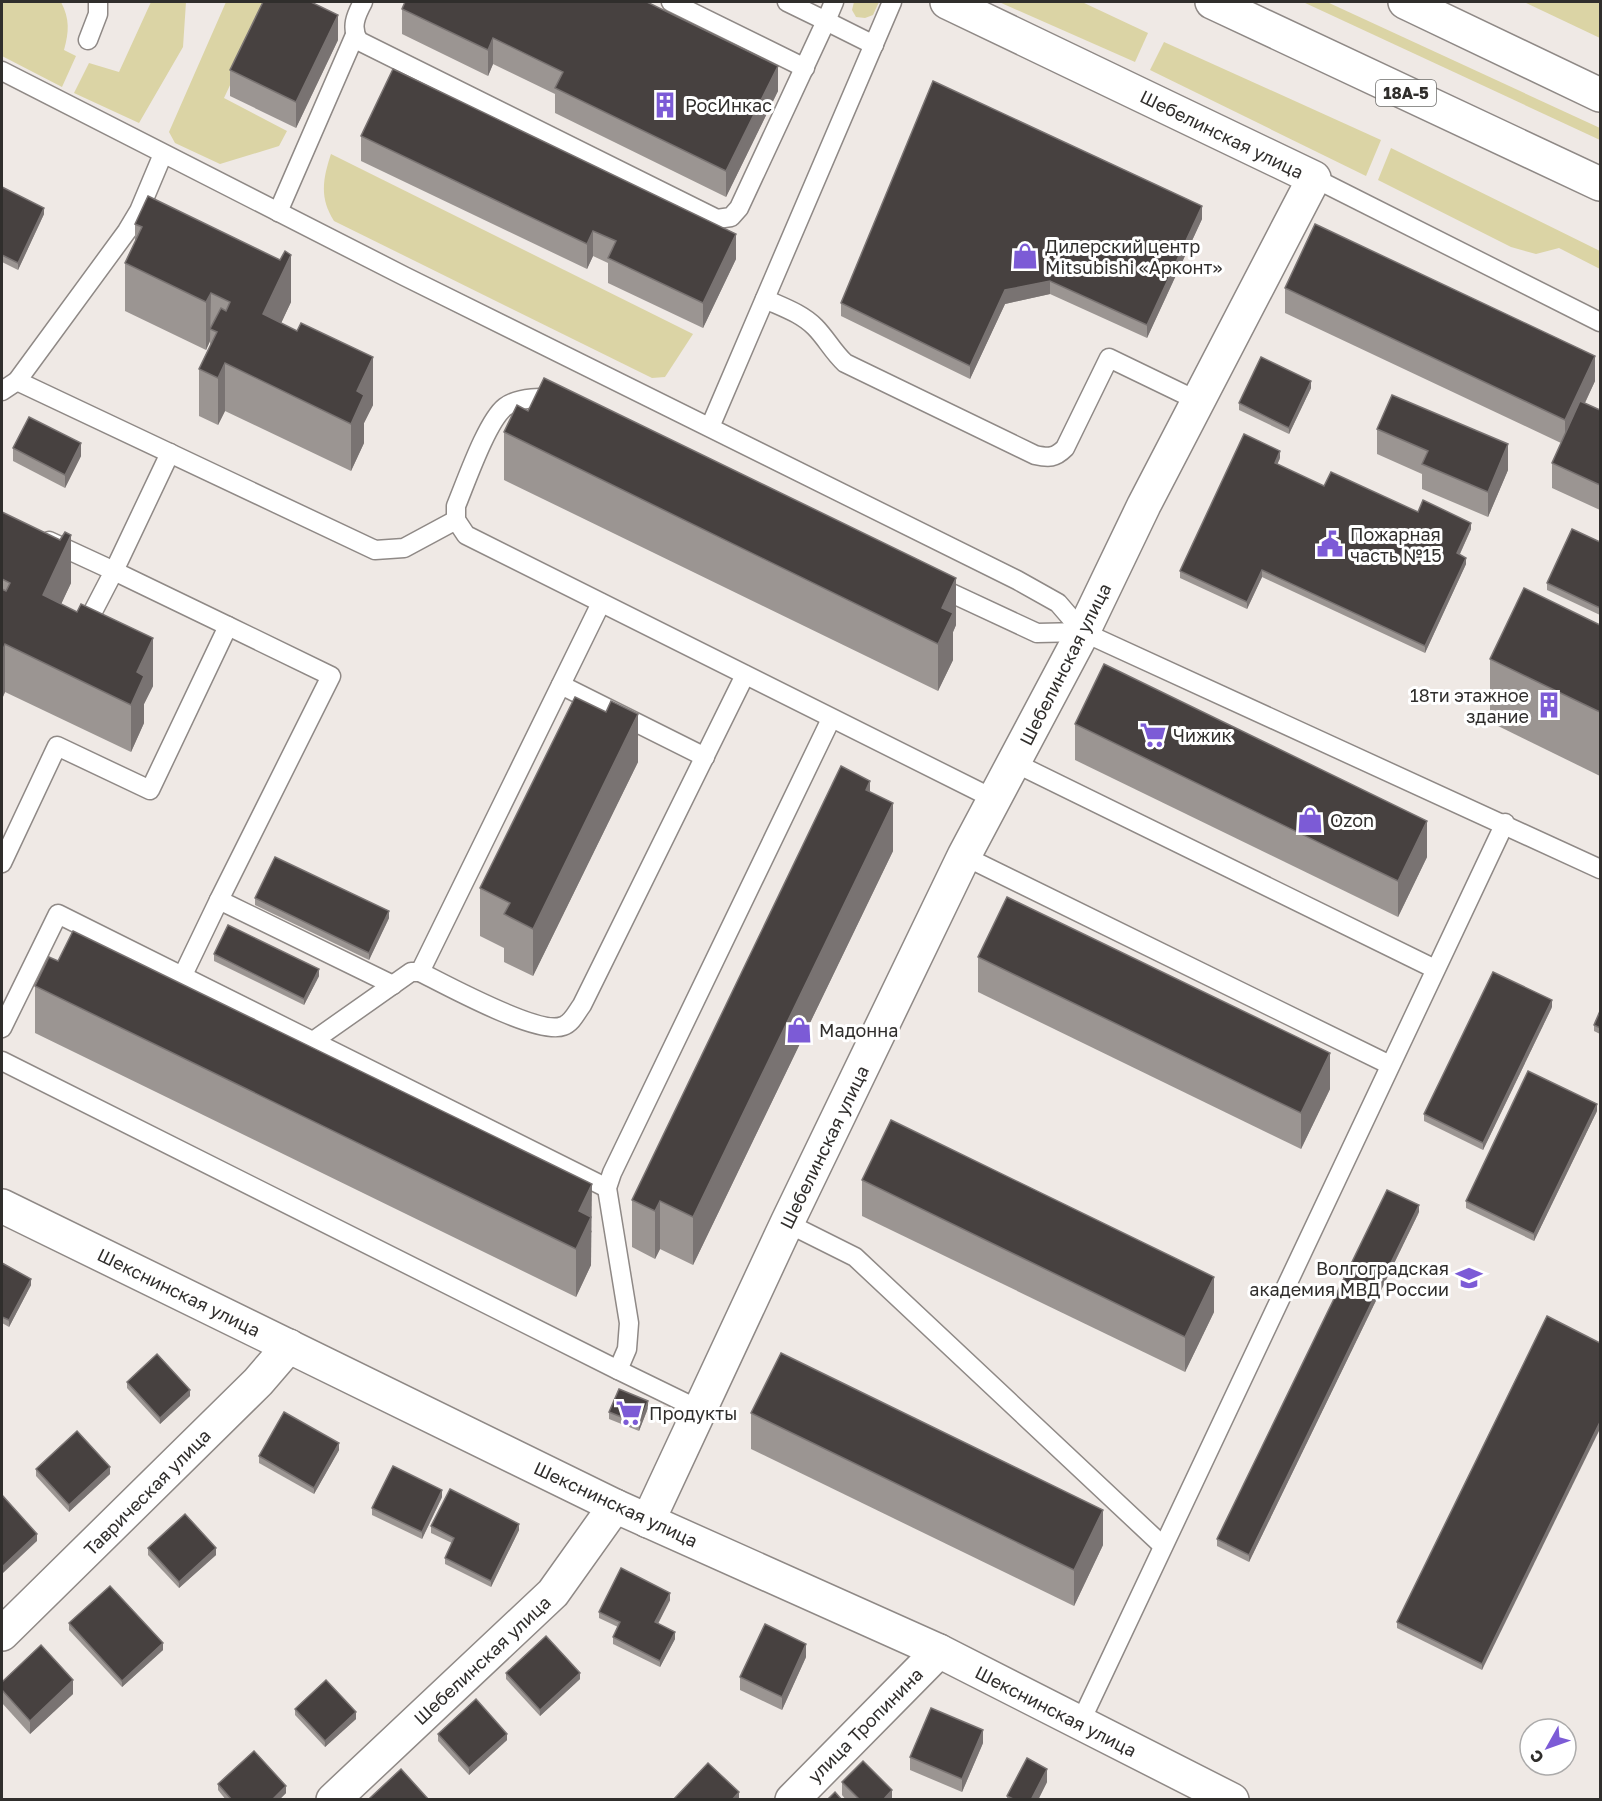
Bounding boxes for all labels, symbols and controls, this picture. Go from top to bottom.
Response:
road number: 18А-5 [1376,80,1436,106]
street label: Шебелинская улица [1137,85,1307,183]
building icon: РосИнкас [650,90,680,120]
place label: РосИнкас [685,94,772,116]
place label: Дилерский центр Mitsubishi «Арконт» [1045,235,1222,278]
shop icon: Дилерский центр Mitsubishi «Арконт» [1010,241,1040,271]
place label: Пожарная часть №15 [1350,523,1442,566]
public building icon: Пожарная часть №15 [1315,529,1345,559]
street label: Шебелинская улица [1015,579,1115,749]
place label: 18ти этажное здание [1410,684,1529,727]
building icon: 18ти этажное здание [1534,690,1564,720]
supermarket icon: Чижик [1138,720,1168,750]
place label: Чижик [1173,724,1232,746]
shop icon: Ozon [1295,805,1325,835]
place label: Ozon [1330,809,1374,831]
shop icon: Мадонна [784,1015,814,1045]
place label: Мадонна [819,1019,898,1041]
street label: Шебелинская улица [775,1062,873,1232]
street label: Шекснинская улица [94,1243,264,1341]
place label: Волгоградская академия МВД России [1249,1257,1449,1300]
school or university icon: Волгоградская академия МВД России [1454,1263,1484,1293]
supermarket icon: Продукты [614,1398,644,1428]
place label: Продукты [649,1402,737,1424]
street label: Таврическая улица [79,1424,215,1560]
street label: Шекснинская улица [531,1456,701,1552]
street label: Шебелинская улица [409,1591,555,1729]
street label: Шекснинская улица [972,1661,1140,1761]
street label: улица Тропинина [803,1663,927,1787]
north arrow [1518,1717,1578,1777]
text: С [1525,1746,1548,1767]

